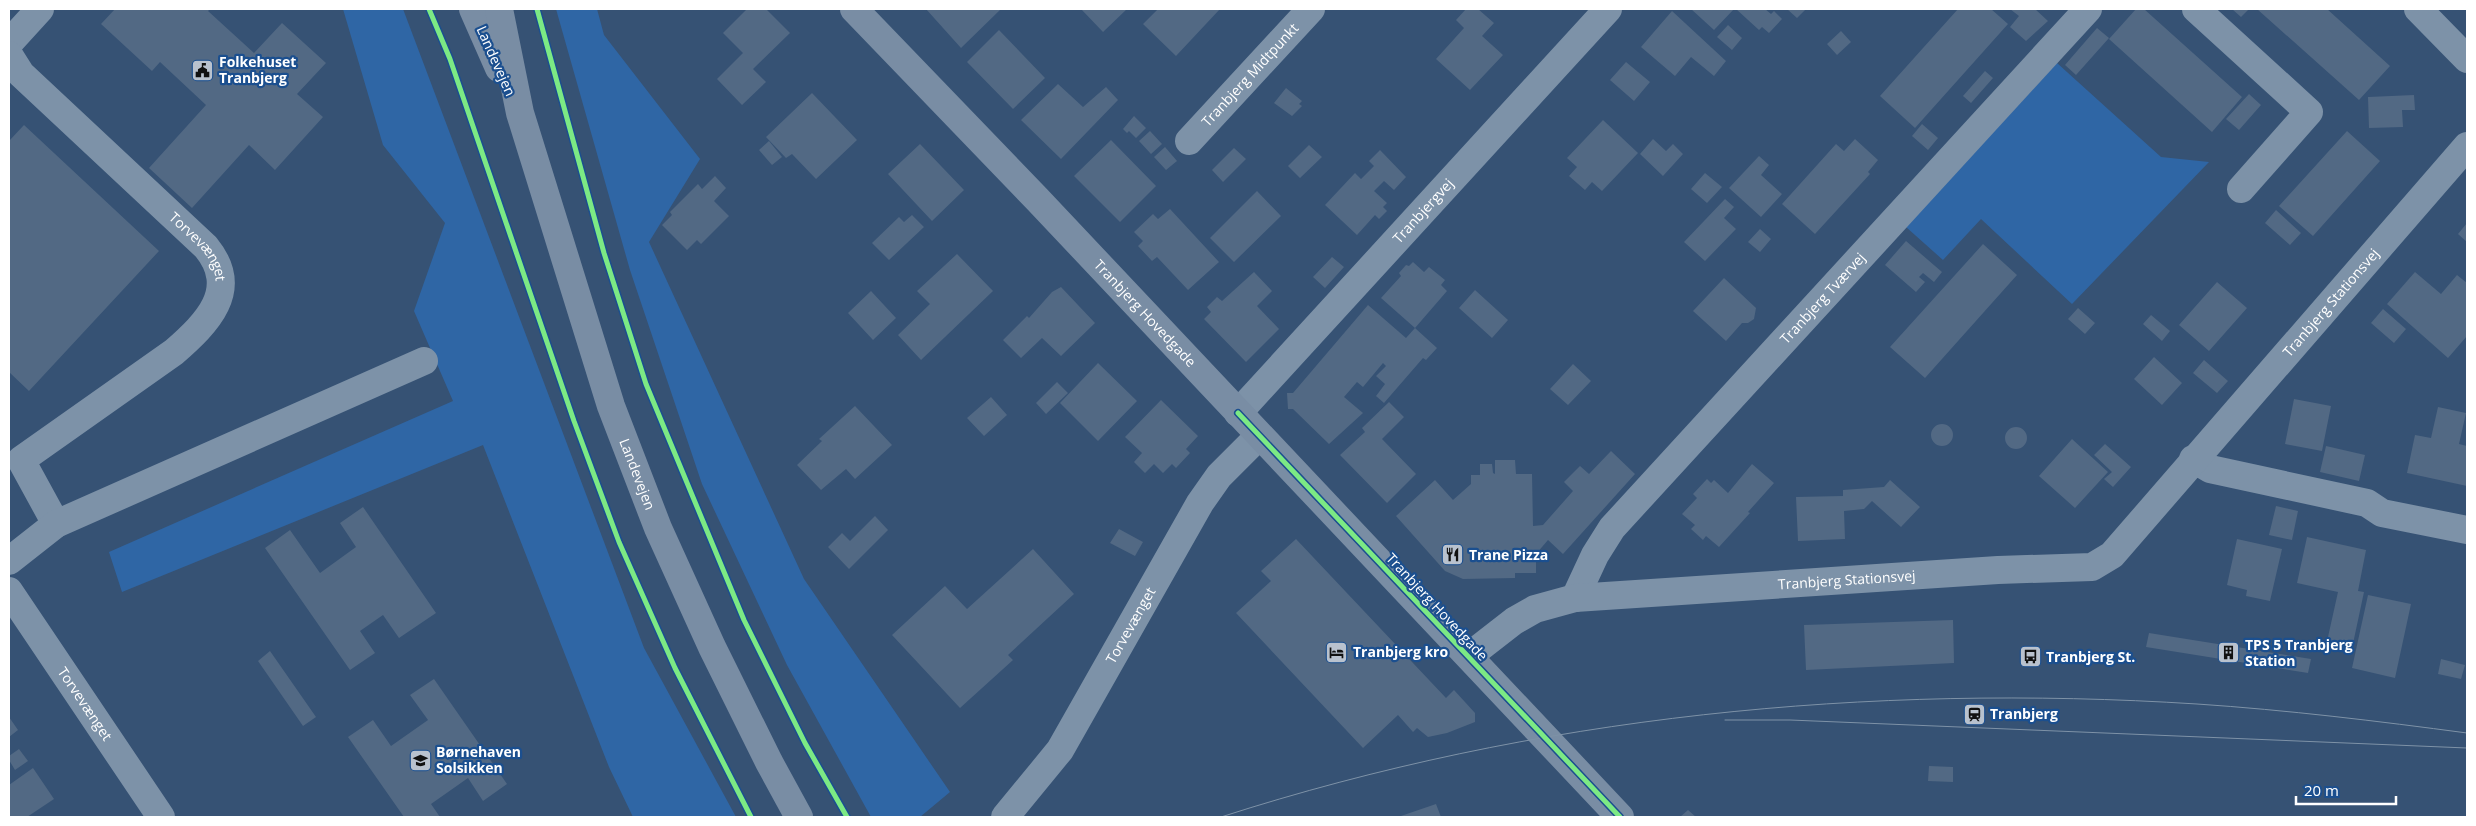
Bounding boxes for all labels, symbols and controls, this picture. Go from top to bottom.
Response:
street label: Tranbjerg Midtpunkt [1197,19,1302,130]
street label: Landevejen [473,23,520,99]
place label: Folkehuset Tranbjerg [219,52,296,87]
public building icon: Folkehuset Tranbjerg [191,58,215,82]
street label: Tranbjergvej [1388,174,1457,247]
street label: Torvevænget [165,207,231,282]
street label: Tranbjerg Stationsvej [2278,244,2383,361]
street label: Tranbjerg Tværvej [1775,248,1869,348]
street label: Tranbjerg Hovedgade [1090,255,1201,371]
street label: Landevejen [615,436,660,512]
restaurant icon: Trane Pizza [1441,543,1465,567]
place label: Trane Pizza [1469,545,1548,564]
street label: Tranbjerg Hovedgade [1382,549,1492,665]
street label: Tranbjerg Stationsvej [1777,565,1916,594]
street label: Torvevænget [1101,583,1159,667]
place label: TPS 5 Tranbjerg Station [2245,635,2353,670]
hotel icon: Tranbjerg kro [1325,640,1349,664]
building icon: TPS 5 Tranbjerg Station [2217,641,2241,665]
place label: Tranbjerg kro [1353,642,1448,661]
bus stop icon: Tranbjerg St. [2018,645,2042,669]
place label: Tranbjerg St. [2046,647,2135,666]
street label: Torvevænget [54,663,117,744]
station icon: Tranbjerg [1962,702,1986,726]
place label: Tranbjerg [1990,704,2058,723]
place label: Børnehaven Solsikken [436,742,521,777]
school or university icon: Børnehaven Solsikken [408,748,432,772]
scale bar [2296,774,2396,806]
text: 20 m [2304,780,2339,800]

